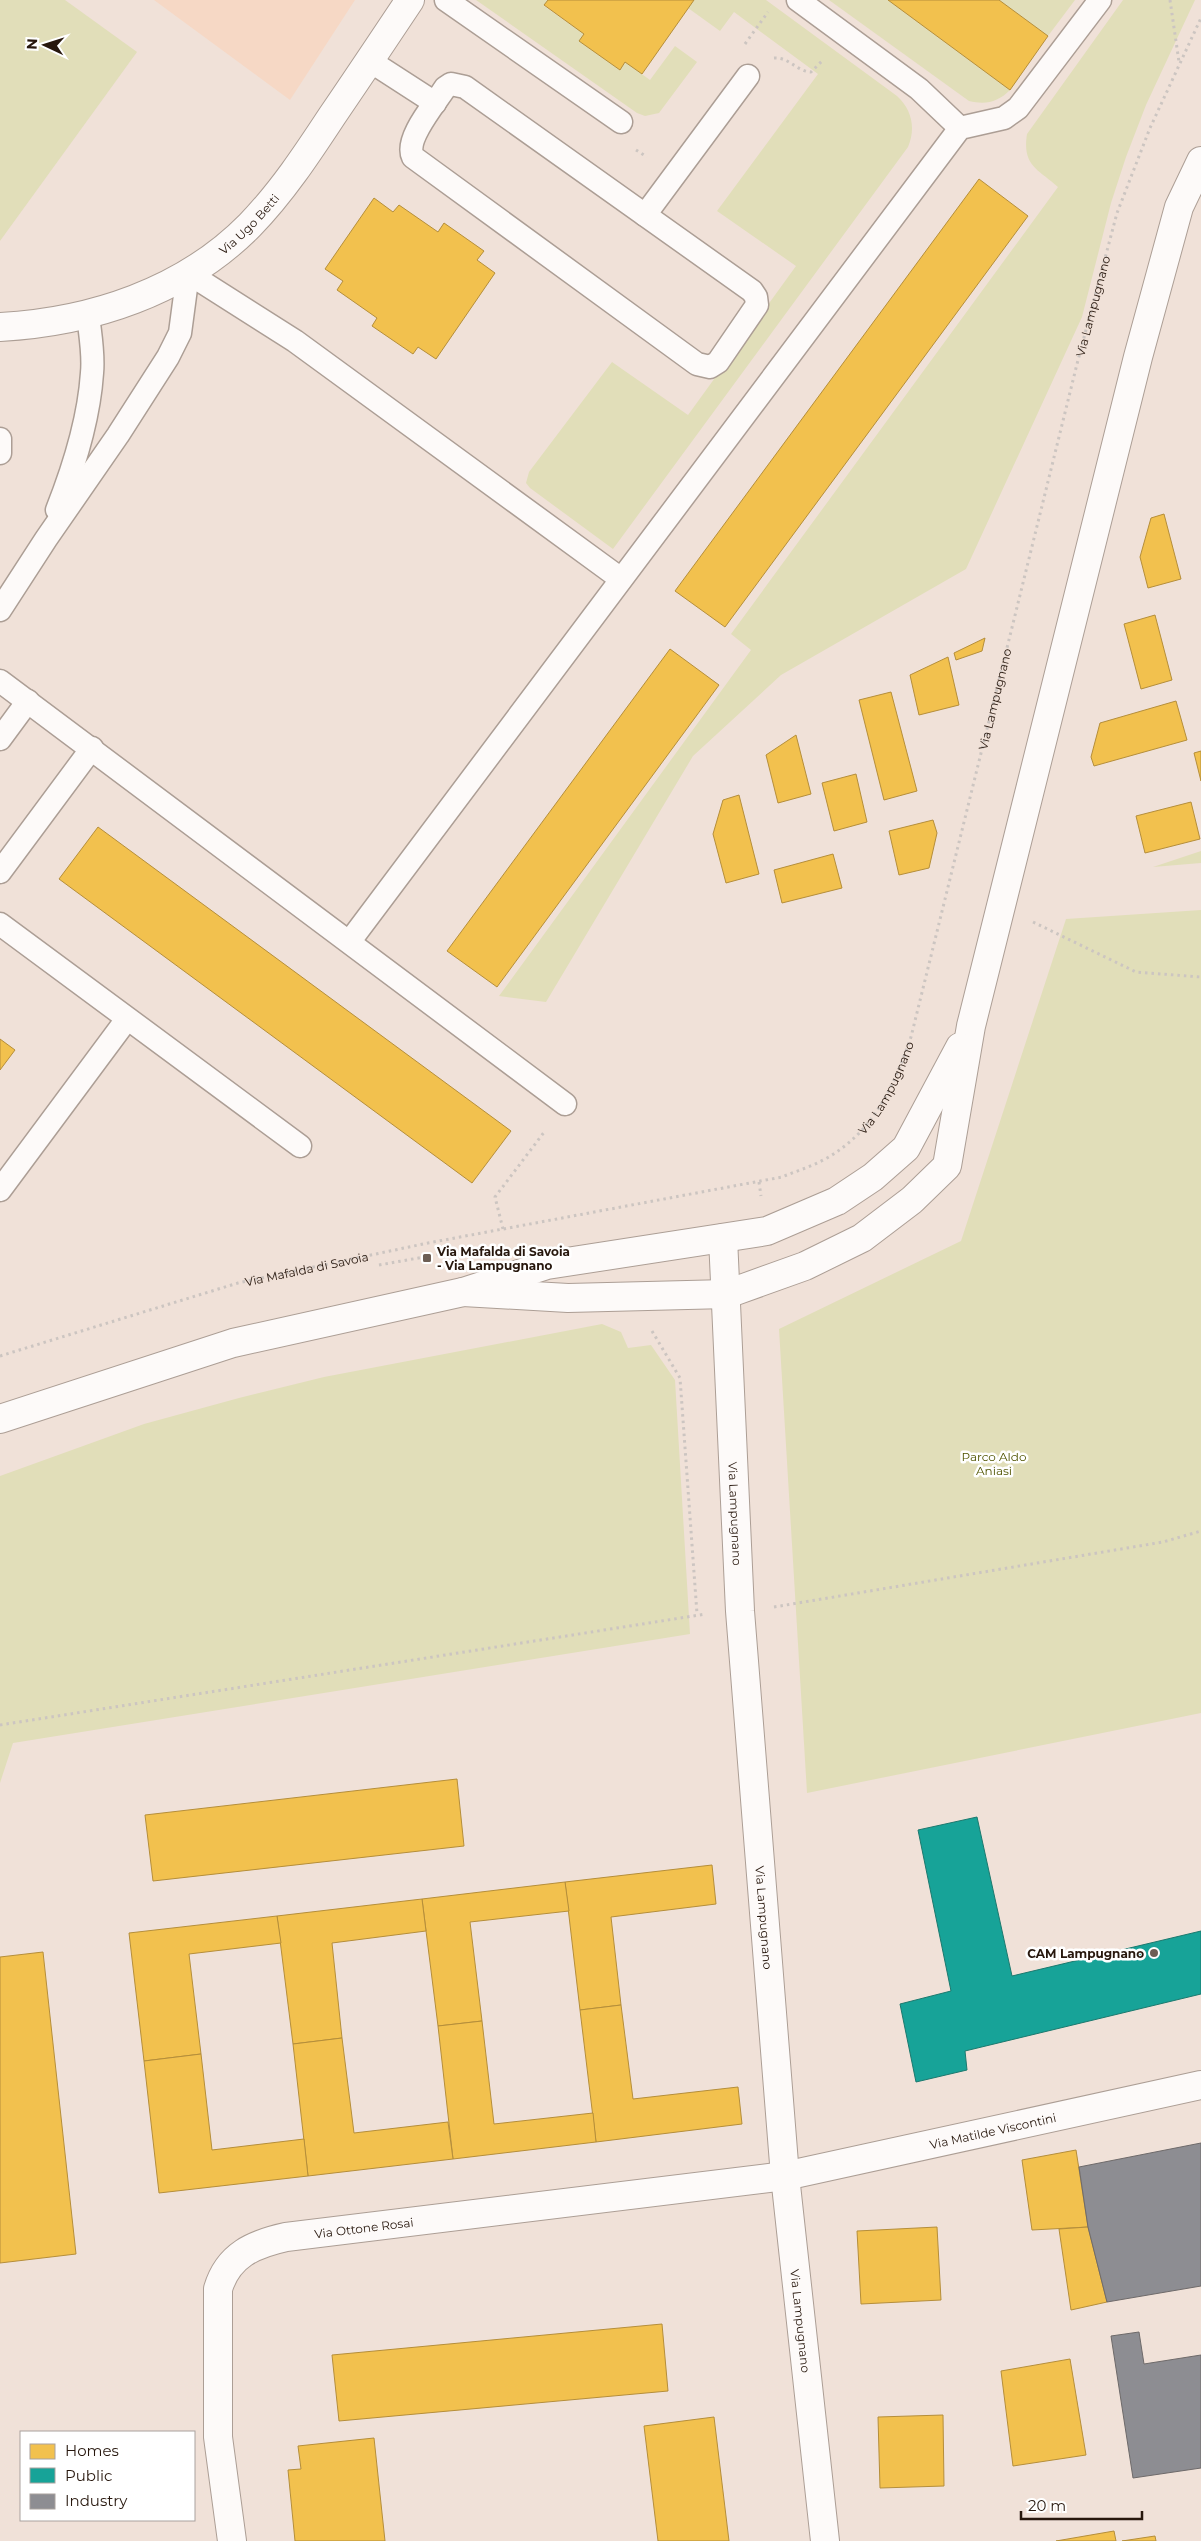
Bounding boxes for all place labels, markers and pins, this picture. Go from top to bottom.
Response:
place label: Via Mafalda di Savoia - Via Lampugnano [436,1244,570,1273]
marker: Via Mafalda di Savoia - Via Lampugnano [421,1252,433,1264]
place label: CAM Lampugnano [1027,1946,1144,1961]
marker: CAM Lampugnano [1148,1947,1160,1959]

